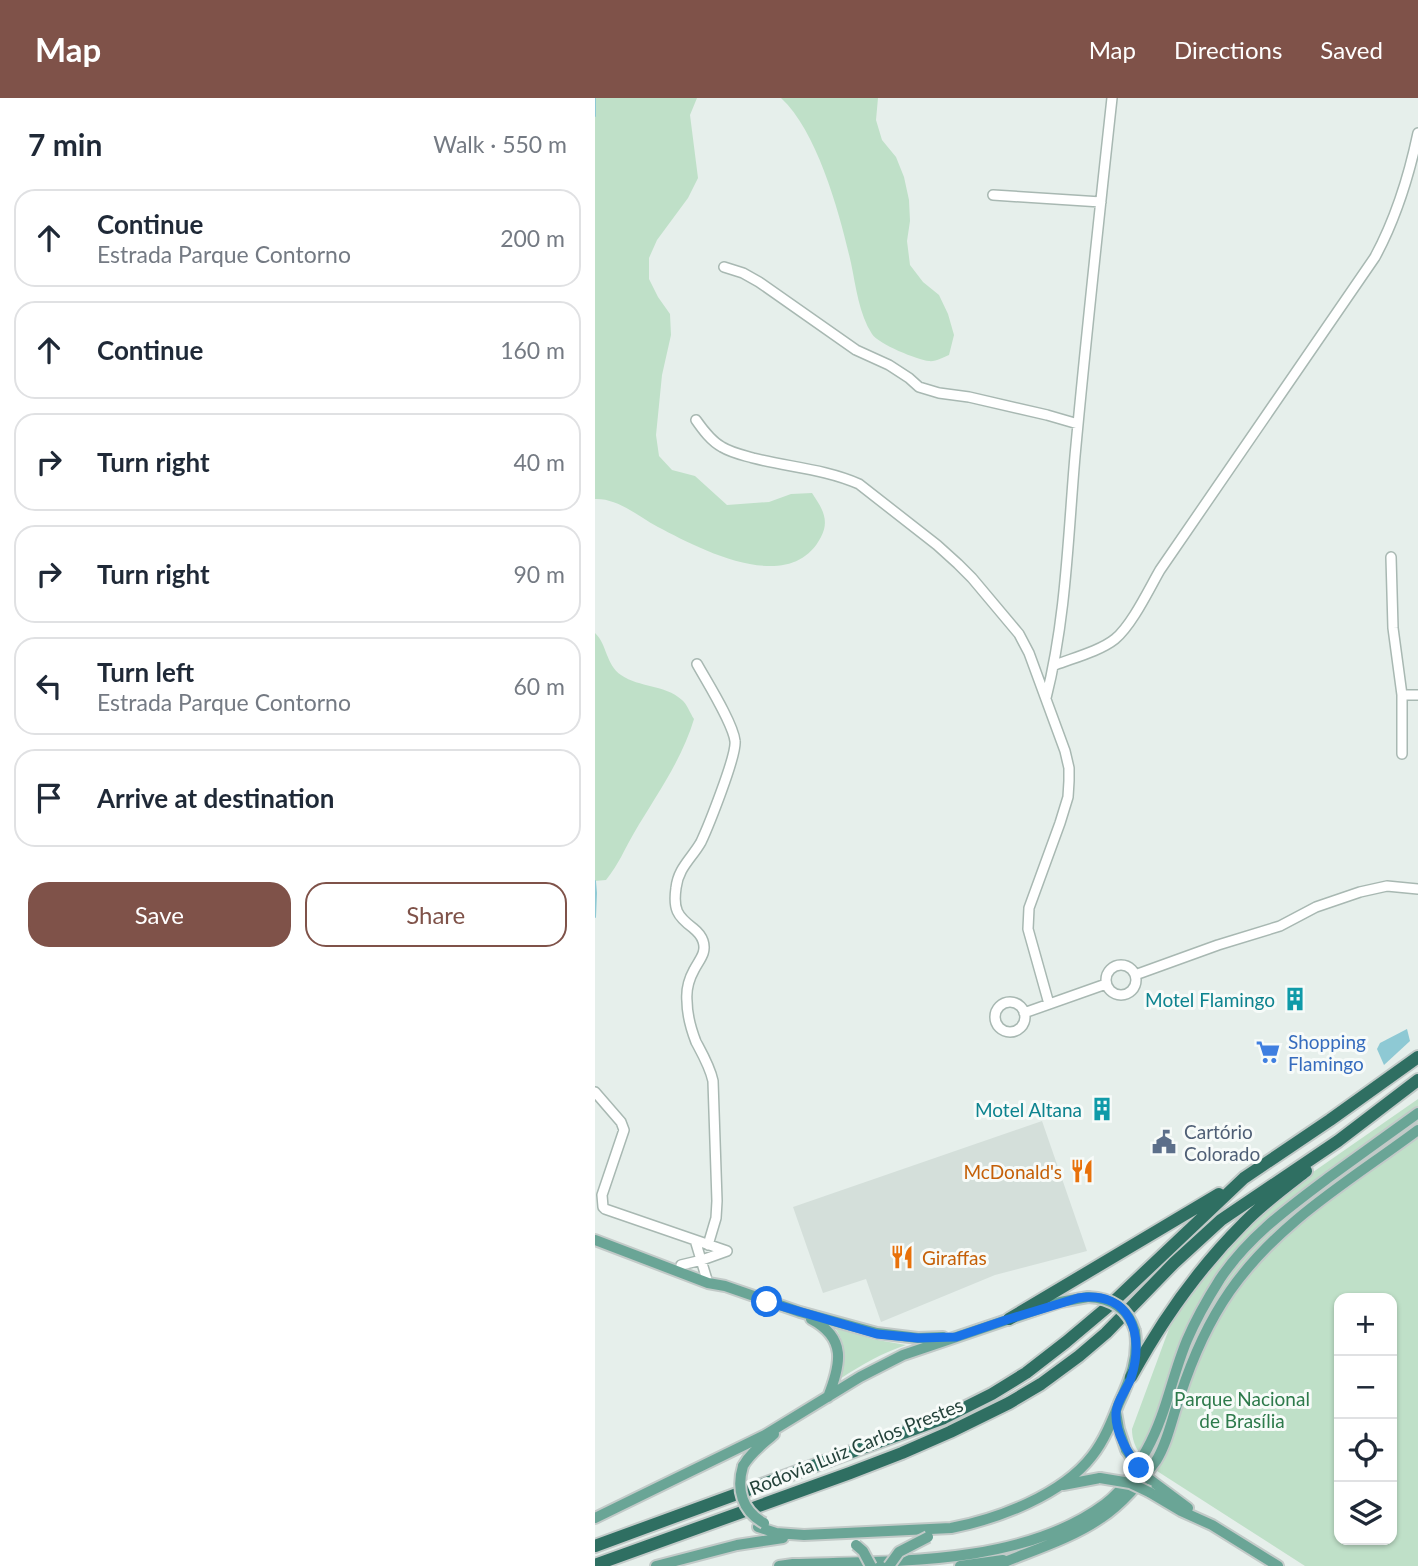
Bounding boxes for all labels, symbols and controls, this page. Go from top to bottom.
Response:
text: Map [35,29,101,69]
text: Map [1089,35,1136,64]
text: Directions [1174,35,1282,64]
text: Saved [1320,35,1383,64]
text: 7 min [28,126,102,162]
text: Walk · 550 m [433,130,567,158]
text: Continue [97,208,203,240]
icon: ahead [30,219,68,257]
text: 200 m [500,224,565,252]
text: Estrada Parque Contorno [97,240,351,268]
icon: ahead [30,331,68,369]
text: Continue [97,334,203,366]
text: 160 m [500,336,565,364]
icon: right [30,443,68,481]
text: Turn right [97,446,210,478]
text: 40 m [514,448,565,476]
icon: right [30,555,68,593]
text: Turn right [97,558,210,590]
text: 90 m [514,560,565,588]
text: Turn left [97,656,194,688]
icon: left [30,667,68,705]
text: 60 m [514,672,565,700]
text: Estrada Parque Contorno [97,688,351,716]
icon: arrive [30,779,68,817]
text: Arrive at destination [97,782,334,814]
button: Save [28,882,291,947]
button: Share [305,882,567,947]
building icon: Motel Flamingo [1281,985,1309,1013]
place label: Motel Flamingo [1145,988,1275,1011]
place label: Shopping Flamingo [1288,1030,1366,1075]
supermarket icon: Shopping Flamingo [1254,1038,1282,1066]
building icon: Motel Altana [1088,1095,1116,1123]
place label: Motel Altana [975,1098,1082,1121]
place label: Cartório Colorado [1184,1120,1260,1165]
public building icon: Cartório Colorado [1150,1128,1178,1156]
restaurant icon: McDonald's [1068,1157,1096,1185]
place label: McDonald's [963,1160,1062,1183]
restaurant icon: Giraffas [888,1243,916,1271]
place label: Giraffas [922,1246,987,1269]
route start [751,1286,782,1317]
map controls [1334,1293,1397,1545]
button: + [1334,1293,1397,1356]
button: − [1334,1356,1397,1419]
park label: Parque Nacional de Brasília [1174,1387,1310,1432]
street label: Rodovia Luiz Carlos Prestes [746,1393,966,1499]
button: locate [1334,1419,1397,1482]
route end [1123,1452,1154,1483]
button: layers [1334,1482,1397,1545]

